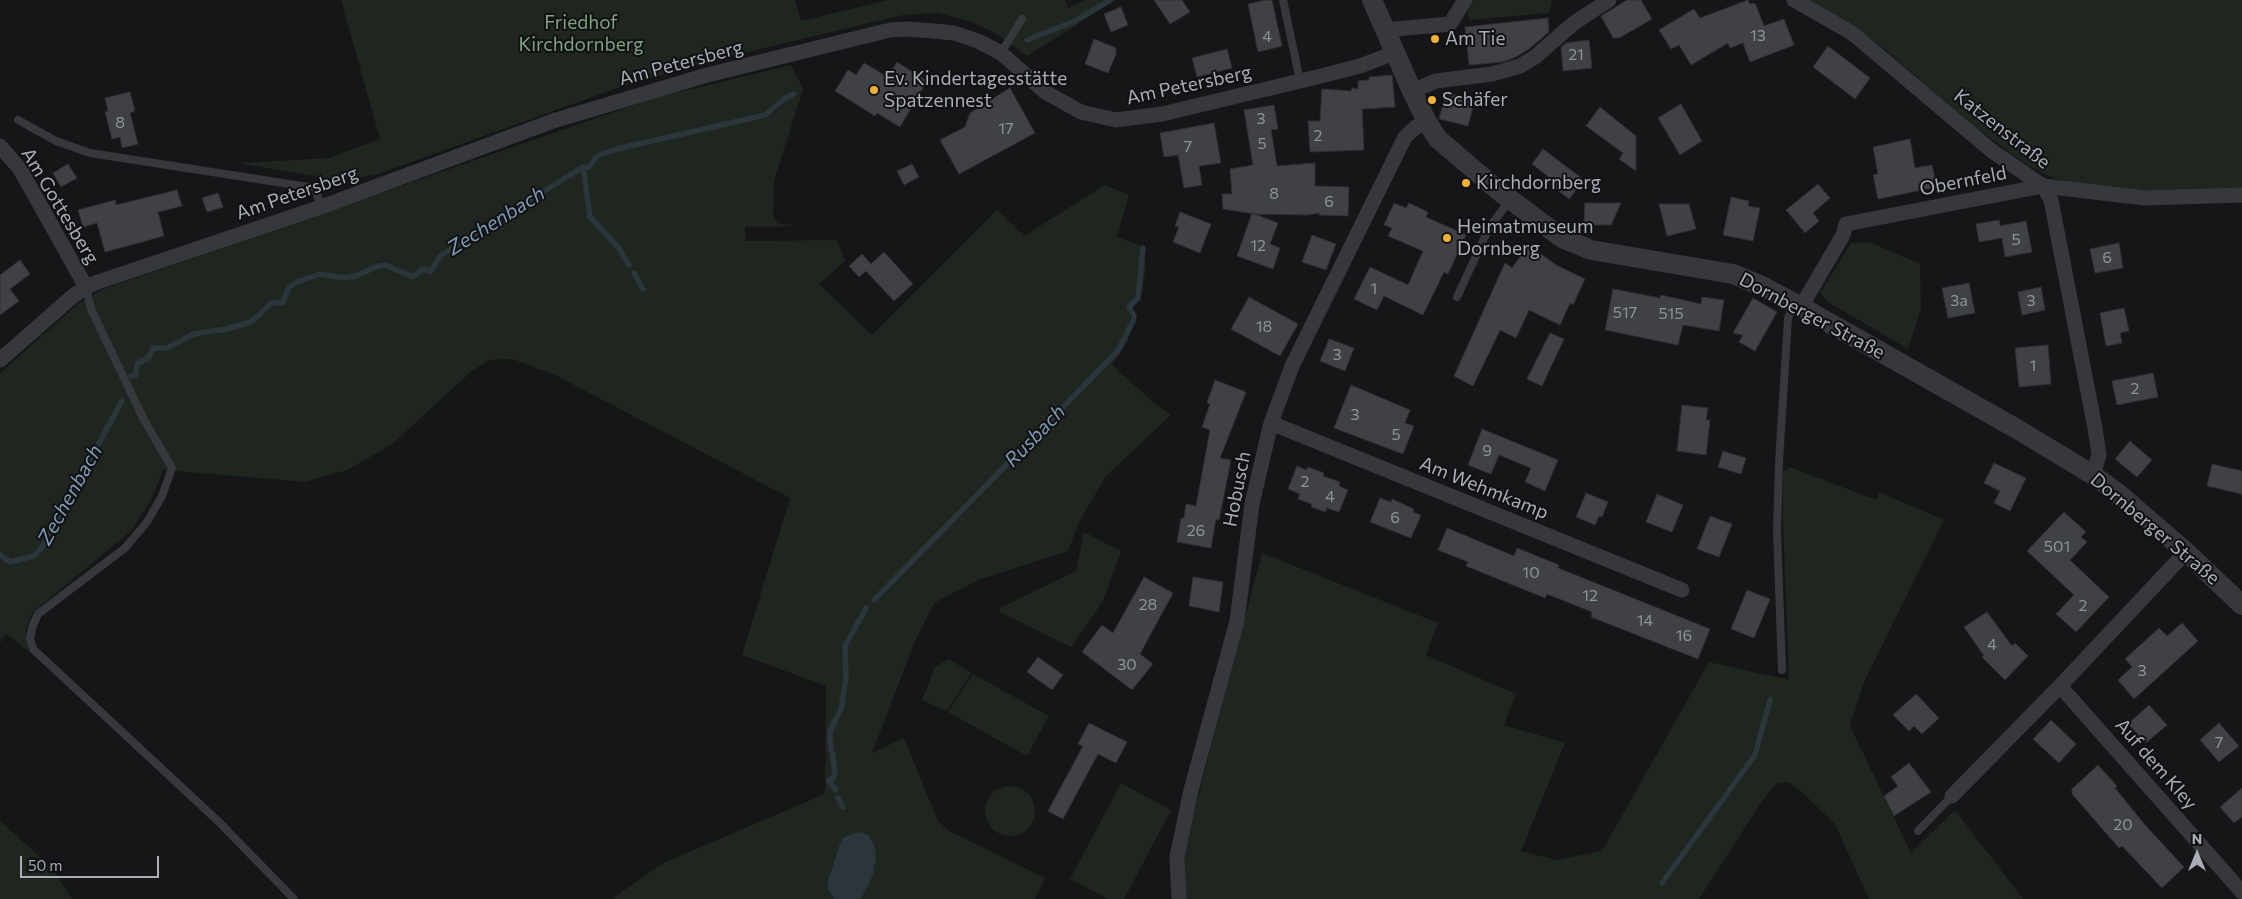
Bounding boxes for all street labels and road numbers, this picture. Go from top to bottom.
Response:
street label: Am Petersberg [616,35,746,91]
street label: Am Petersberg [1124,61,1254,109]
street label: Katzenstraße [1949,84,2055,174]
street label: Am Gottesberg [16,144,104,268]
street label: Am Petersberg [233,161,361,225]
street label: Obernfeld [1918,161,2008,201]
street label: Dornberger Straße [1735,268,1889,364]
street label: Hobusch [1219,449,1255,529]
street label: Am Wehmkamp [1416,452,1552,524]
street label: Dornberger Straße [2086,468,2224,590]
street label: Auf dem Kley [2110,714,2202,814]

